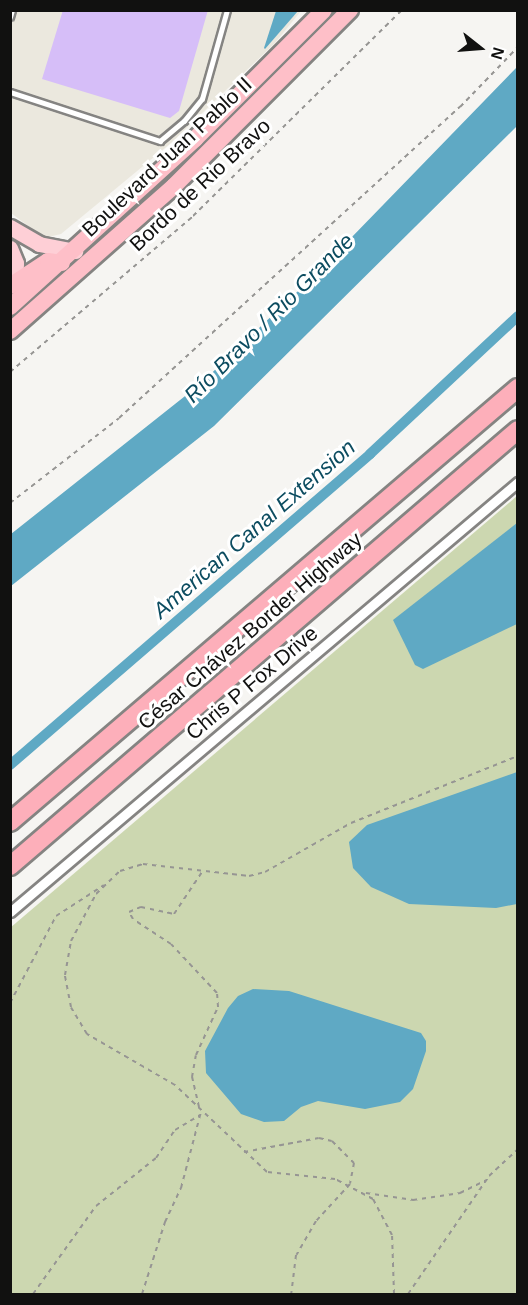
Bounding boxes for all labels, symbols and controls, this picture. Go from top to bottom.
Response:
north arrow [450,18,510,78]
text: N [488,45,508,61]
street label: Boulevard Juan Pablo II [77,72,257,242]
street label: Bordo de Rio Bravo [124,113,276,257]
water label: Río Bravo / Rio Grande [179,228,359,408]
water label: American Canal Extension [148,434,360,624]
street label: César Chávez Border Highway [133,527,367,735]
street label: Chris P Fox Drive [181,620,323,746]

